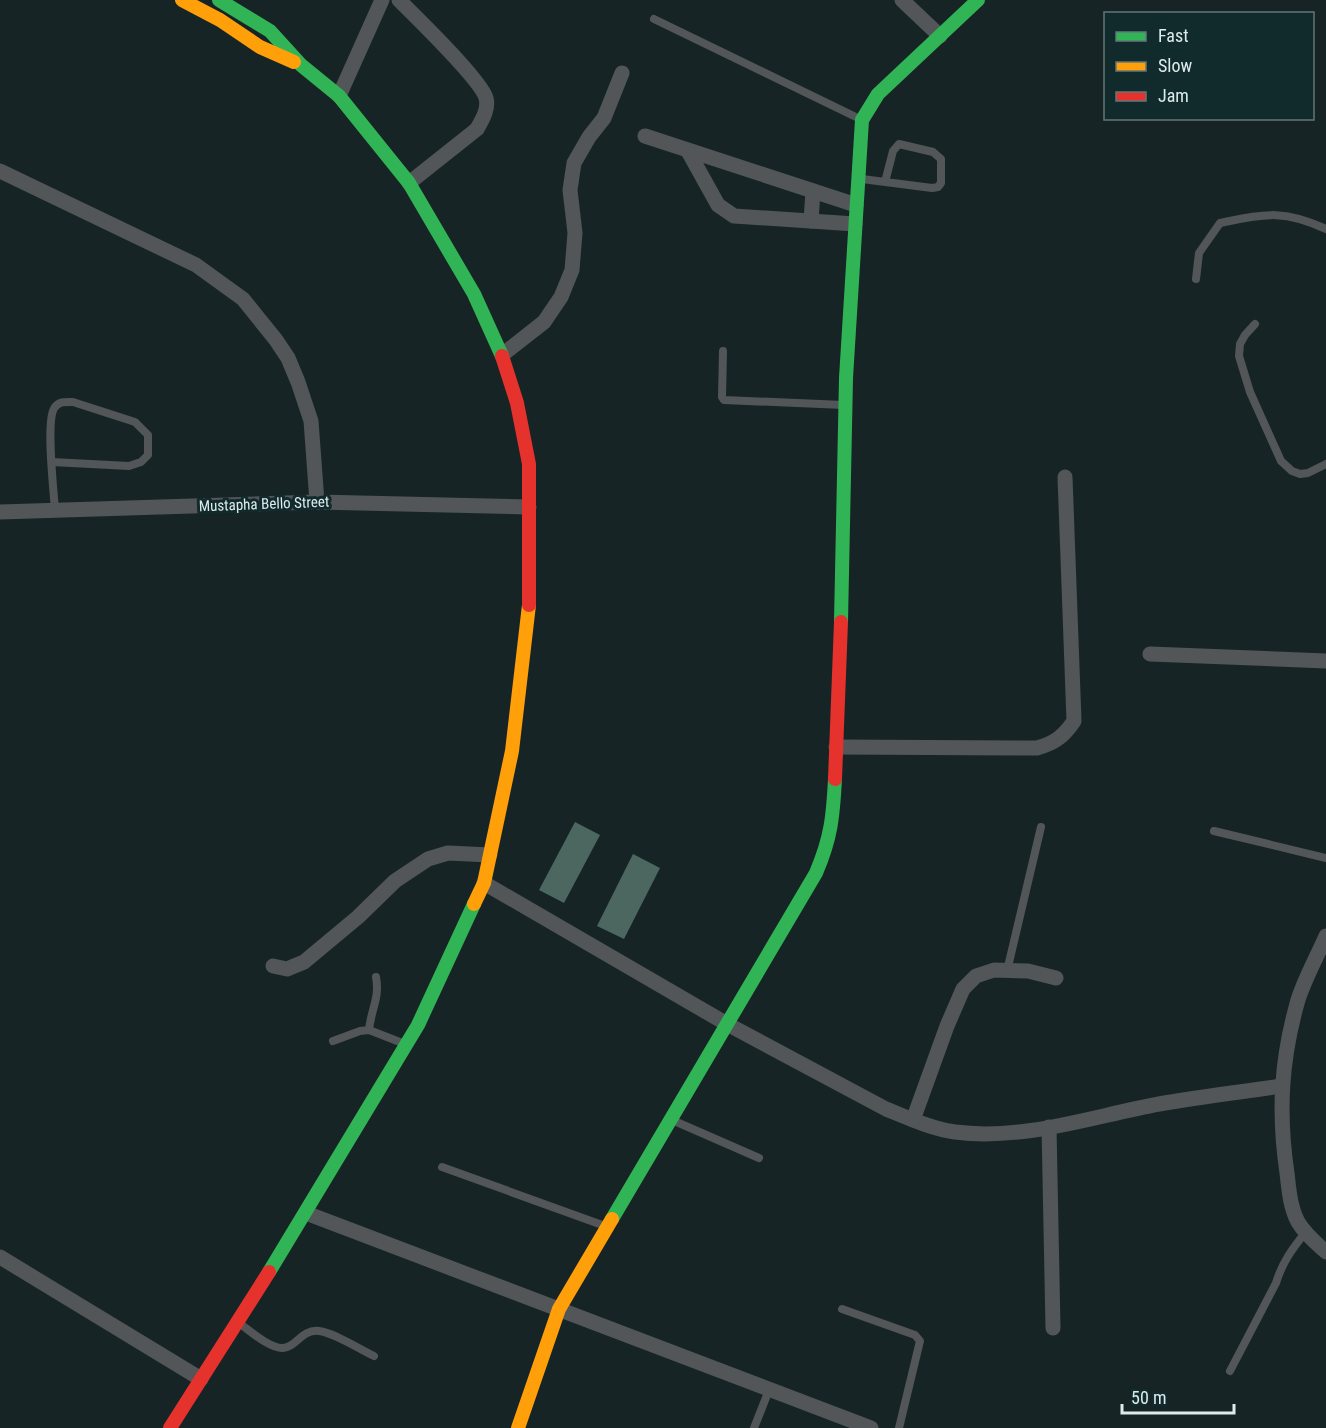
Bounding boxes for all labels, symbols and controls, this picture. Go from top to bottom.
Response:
legend [1104,12,1314,120]
text: Fast [1158,25,1189,46]
text: Slow [1158,55,1193,76]
text: Jam [1158,85,1189,106]
street label: Mustapha Bello Street [198,493,330,515]
scale bar [1122,1377,1234,1415]
text: 50 m [1131,1387,1166,1408]

